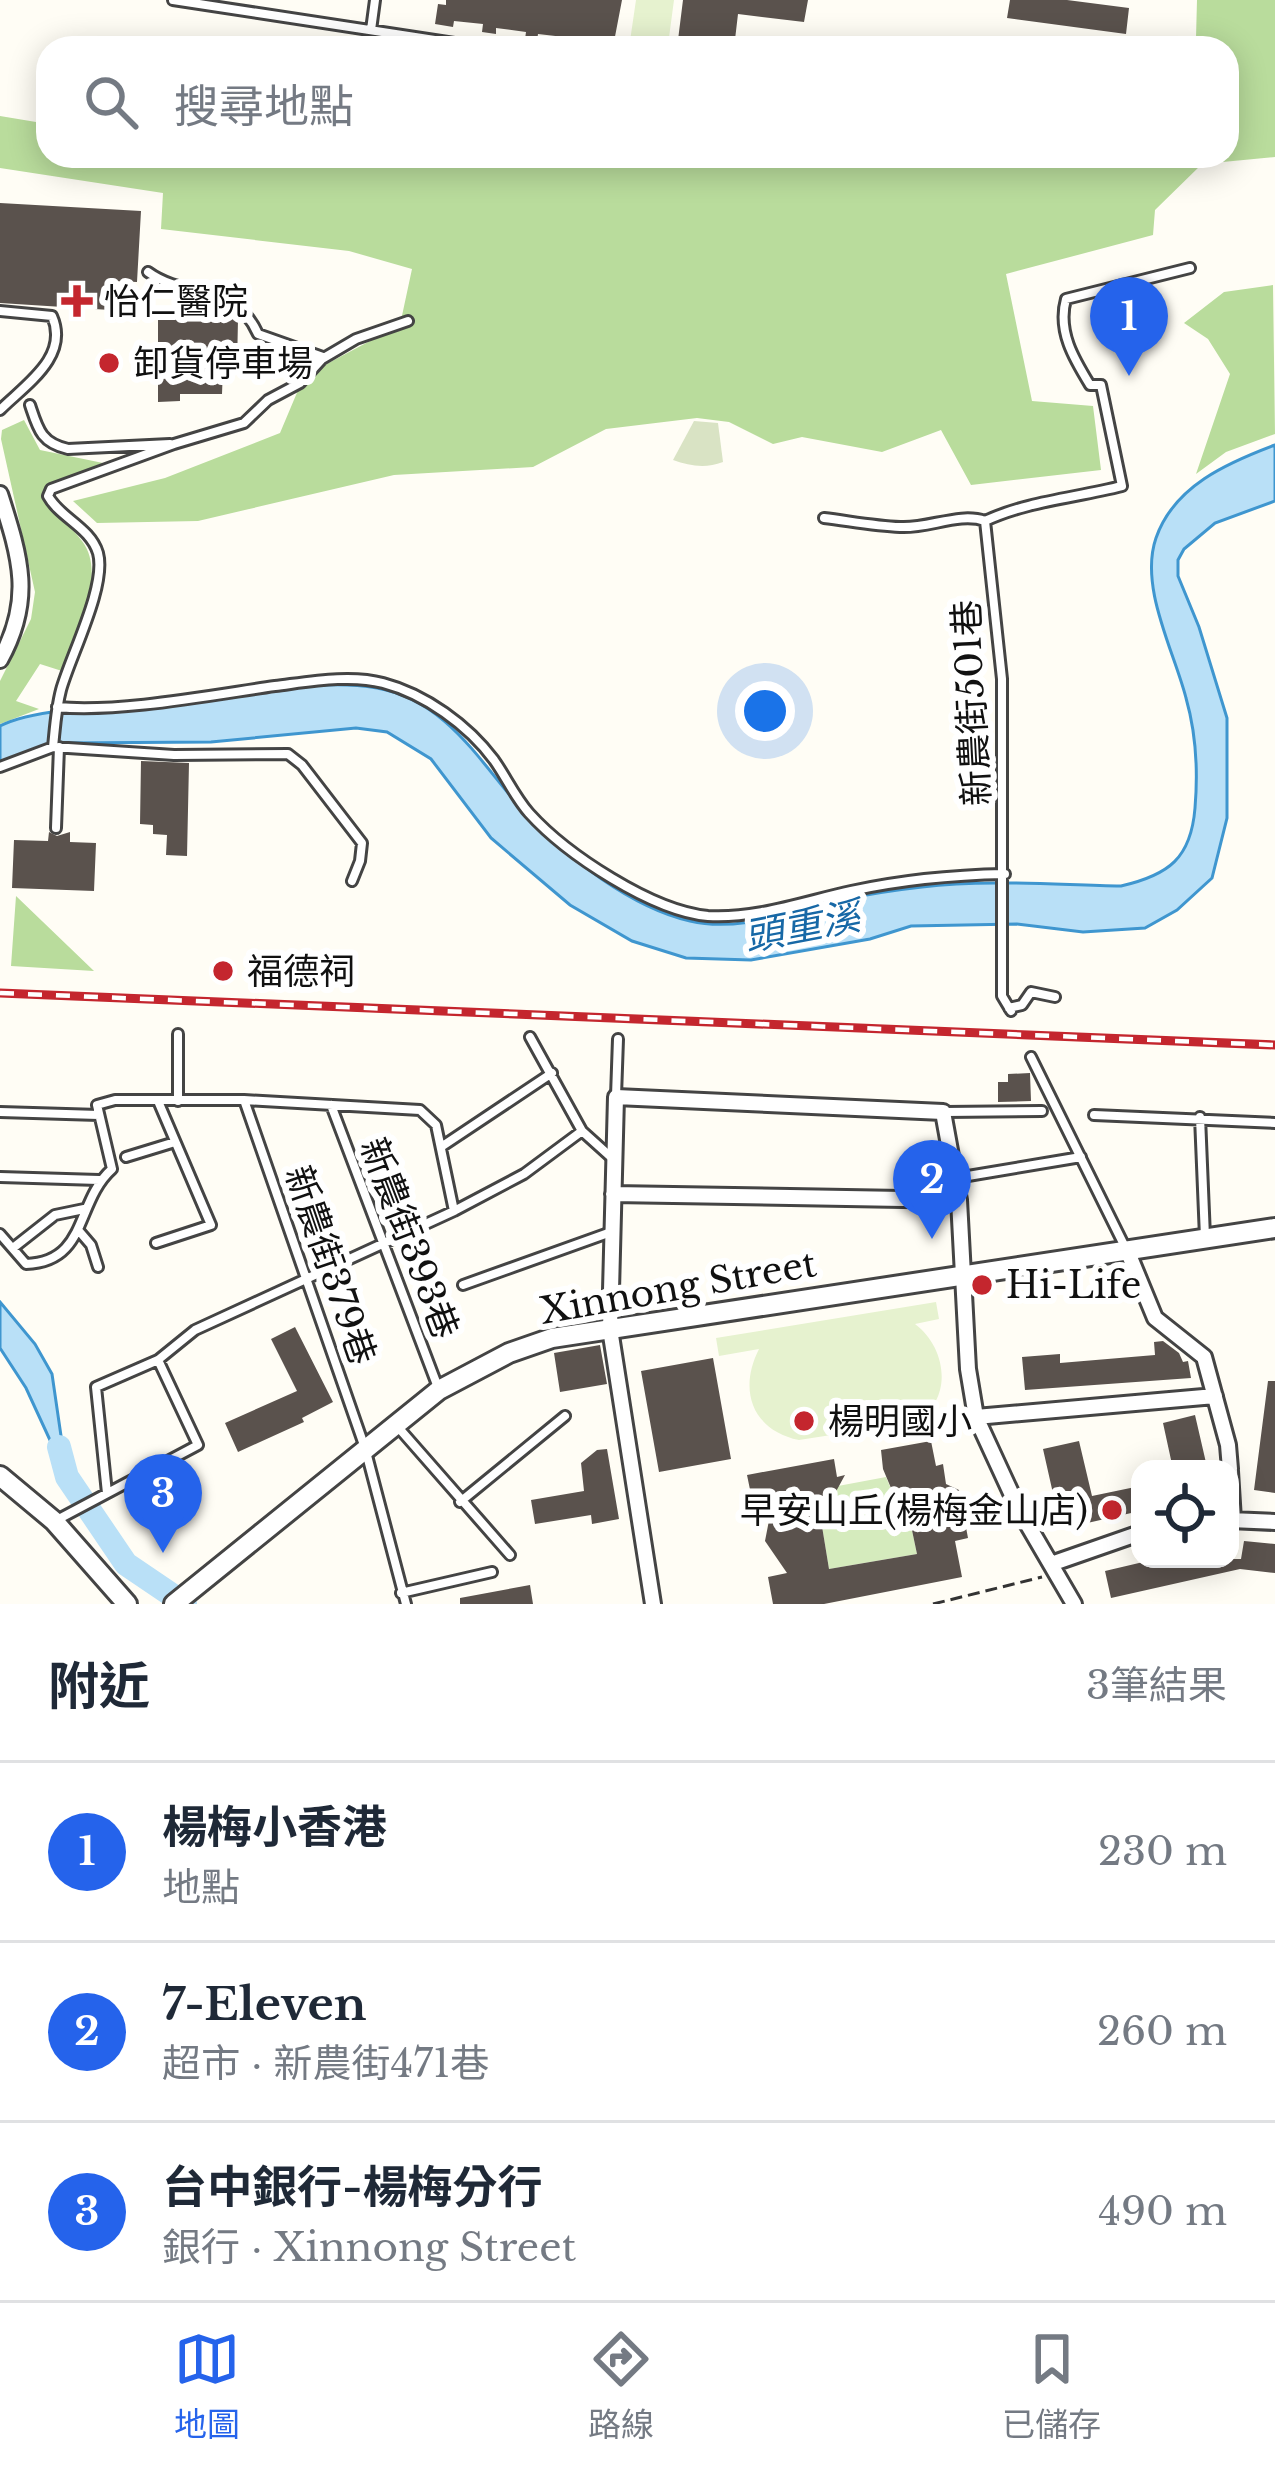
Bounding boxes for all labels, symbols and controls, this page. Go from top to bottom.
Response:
search box [36,36,1239,168]
icon: search [78,69,144,135]
text: 搜尋地點 [174,78,354,134]
pin: 1 [1090,277,1168,376]
place label: 怡仁醫院 [104,279,248,324]
marker: 怡仁醫院 [61,285,93,317]
place label: 卸貨停車場 [133,341,313,386]
marker: 卸貨停車場 [96,350,122,376]
street label: 新農街501巷 [944,599,999,807]
your location [735,681,795,741]
water label: 頭重溪 [740,890,869,962]
place label: 福德祠 [247,949,355,994]
marker: 福德祠 [210,958,236,984]
street label: 新農街393巷 [351,1131,468,1345]
pin: 2 [893,1140,971,1239]
street label: 新農街379巷 [275,1160,386,1371]
street label: Xinnong Street [537,1241,820,1334]
place label: Hi-Life [1006,1263,1141,1308]
marker: Hi-Life [969,1272,995,1298]
place label: 楊明國小 [828,1399,972,1444]
marker: 楊明國小 [791,1408,817,1434]
pin: 3 [124,1454,202,1553]
map controls [1131,1460,1239,1568]
button: locate [1131,1460,1239,1568]
place label: 早安山丘(楊梅金山店) [740,1488,1088,1533]
marker: 早安山丘(楊梅金山店) [1099,1497,1125,1523]
text: 附近 [48,1655,150,1718]
text: 3筆結果 [1086,1661,1227,1710]
text: 楊梅小香港 [162,1799,387,1855]
text: 1 [78,1827,96,1876]
text: 230 m [1098,1827,1227,1876]
text: 地點 [162,1863,240,1912]
text: 7-Eleven [162,1976,367,2032]
text: 2 [74,2007,100,2056]
text: 260 m [1097,2007,1227,2056]
text: 超市 · 新農街471巷 [162,2039,489,2088]
text: 台中銀行-楊梅分行 [162,2159,543,2215]
text: 3 [75,2187,99,2236]
text: 490 m [1098,2187,1227,2236]
text: 銀行 · Xinnong Street [162,2223,576,2272]
tab: 地圖 [174,2326,240,2446]
tab: 路線 [588,2326,654,2446]
tab: 已儲存 [1002,2326,1101,2446]

